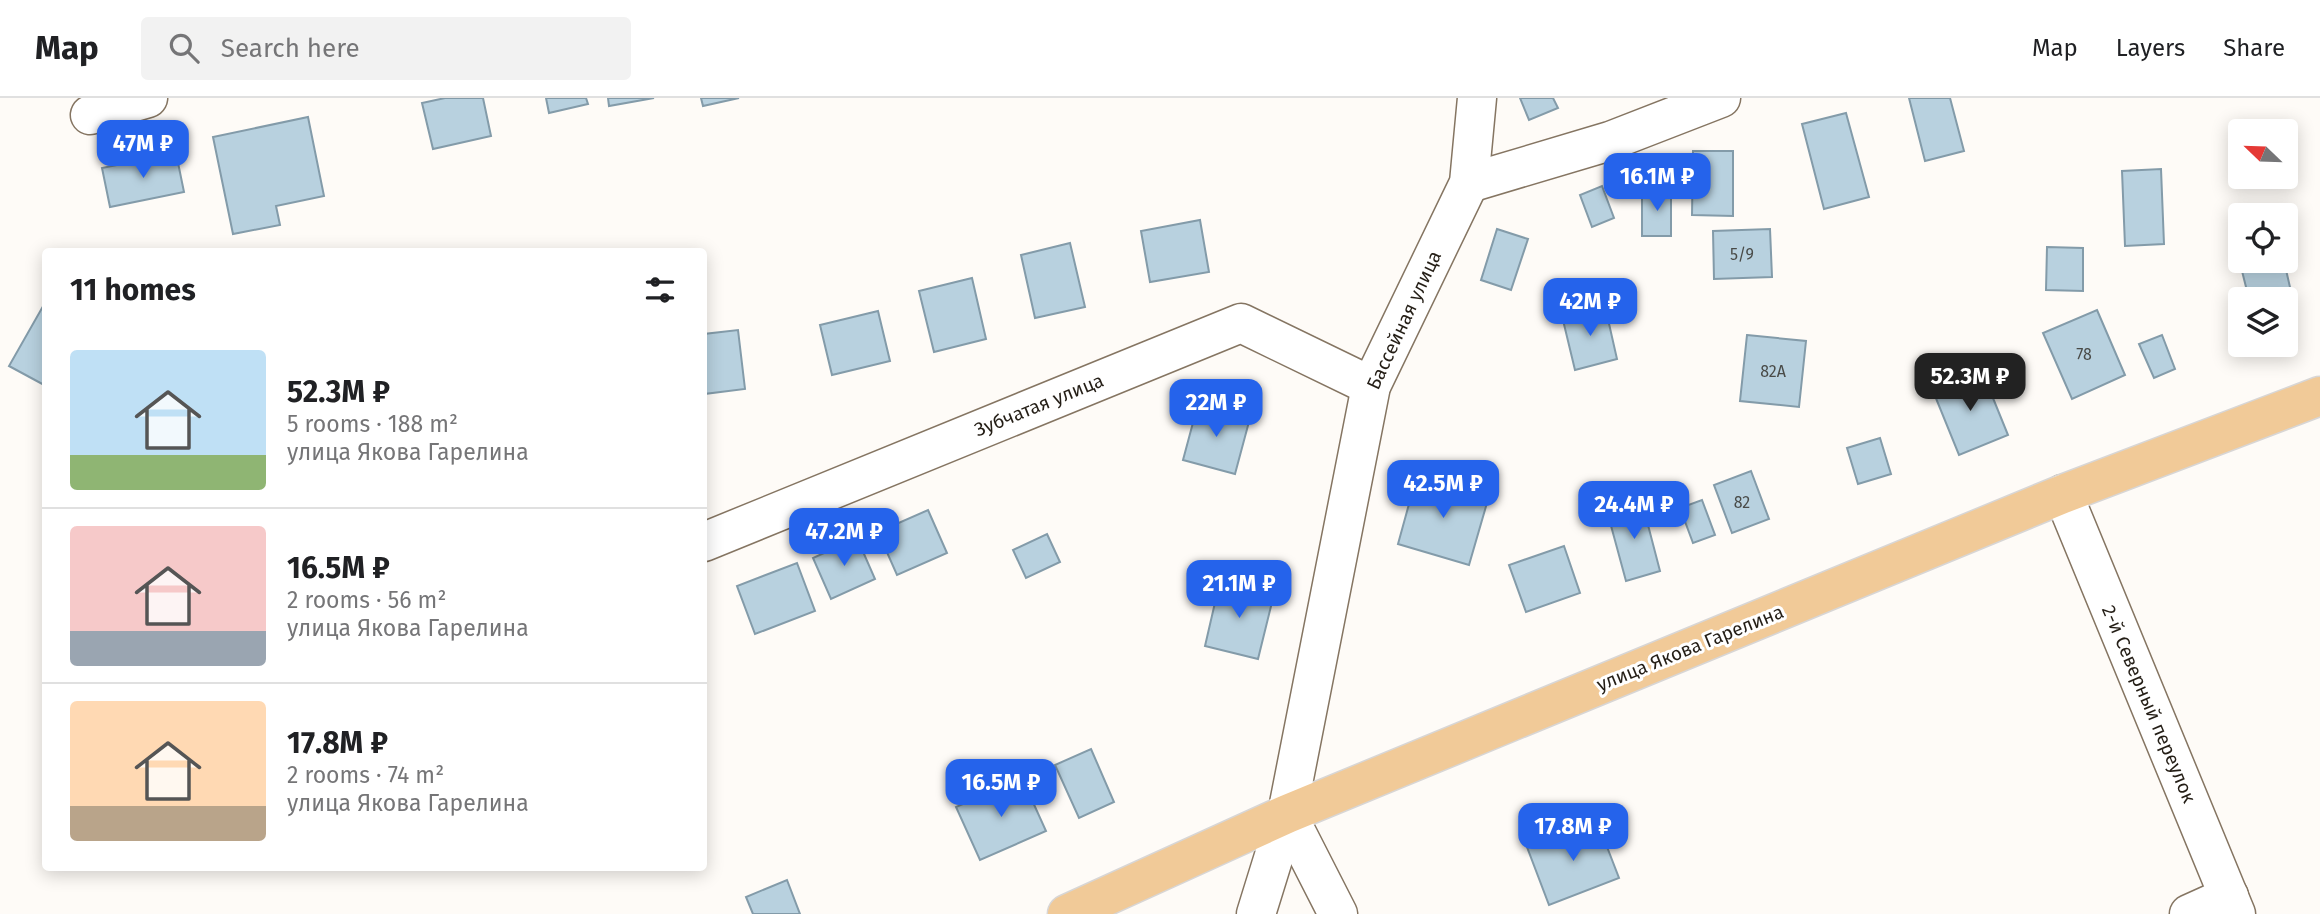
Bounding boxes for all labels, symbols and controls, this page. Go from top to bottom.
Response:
search box [141,17,631,80]
text: Map [35,28,99,68]
icon: search [165,29,203,67]
text: Search here [221,33,360,64]
text: Map [2032,34,2078,62]
text: Layers [2116,34,2185,62]
text: Share [2223,34,2285,62]
north arrow [2228,119,2298,189]
map controls [2228,119,2298,357]
pin: 47M ₽ [94,120,192,180]
text: 47M ₽ [113,129,173,157]
pin: 16.1M ₽ [1592,153,1722,213]
text: 16.1M ₽ [1620,162,1694,190]
button: locate [2228,203,2298,273]
house number: 5/9 [1730,245,1754,264]
street label: Бассейная улица [1362,247,1446,393]
icon: filters [641,271,679,309]
text: 11 homes [70,272,196,308]
pin: 42M ₽ [1541,278,1639,338]
text: 42M ₽ [1559,287,1621,315]
button: layers [2228,287,2298,357]
house number: 78 [2076,345,2092,364]
pin: 52.3M ₽ [1905,354,2035,413]
house number: 82А [1760,362,1787,381]
text: 52.3M ₽ [1931,362,2009,390]
street label: Зубчатая улица [971,369,1107,441]
text: 52.3M ₽ [287,374,390,410]
icon: home [126,378,210,462]
pin: 22M ₽ [1167,380,1265,439]
text: 22M ₽ [1186,388,1247,416]
text: 5 rooms · 188 m² [287,410,458,438]
text: улица Якова Гарелина [287,438,529,466]
pin: 42.5M ₽ [1378,460,1508,520]
text: 42.5M ₽ [1403,469,1483,497]
pin: 24.4M ₽ [1569,482,1699,541]
text: 24.4M ₽ [1594,490,1674,518]
house number: 82 [1734,493,1750,512]
pin: 47.2M ₽ [779,508,909,568]
text: 47.2M ₽ [805,517,883,545]
text: 16.5M ₽ [287,550,390,586]
icon: home [126,554,210,638]
pin: 21.1M ₽ [1174,560,1304,620]
text: 21.1M ₽ [1202,569,1276,597]
text: 2 rooms · 56 m² [287,586,446,614]
street label: улица Якова Гарелина [1593,600,1787,696]
street label: 2-й Северный переулок [2097,602,2201,806]
text: улица Якова Гарелина [287,614,529,642]
text: 17.8M ₽ [287,725,388,761]
icon: home [126,729,210,813]
pin: 16.5M ₽ [936,760,1066,819]
text: 2 rooms · 74 m² [287,761,444,789]
text: 16.5M ₽ [962,768,1040,796]
text: улица Якова Гарелина [287,789,529,817]
pin: 17.8M ₽ [1508,804,1638,863]
text: 17.8M ₽ [1534,812,1612,840]

